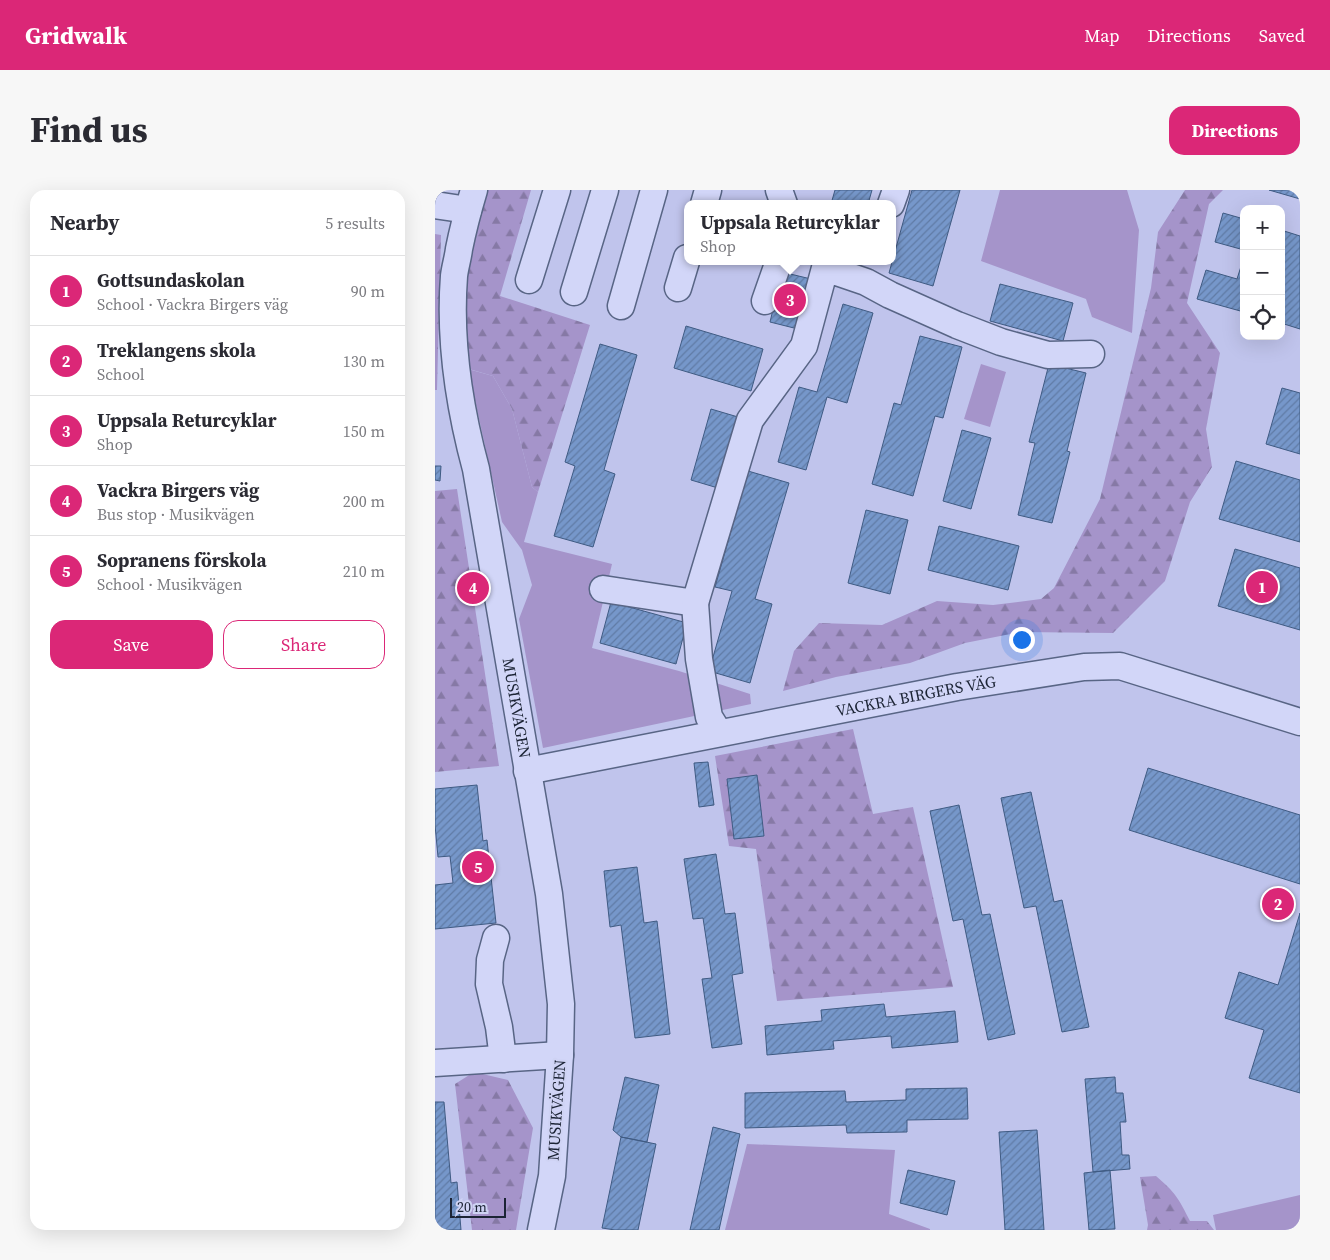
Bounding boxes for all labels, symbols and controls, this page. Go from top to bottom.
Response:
text: Gridwalk [25,19,127,52]
text: Map [1084,23,1120,48]
text: Directions [1148,23,1231,48]
text: Saved [1259,23,1305,48]
text: Find us [30,106,148,154]
button: Directions [1169,106,1300,155]
popup [684,200,896,265]
map controls [1240,205,1285,340]
button: + [1240,205,1285,250]
text: Nearby [50,208,120,237]
text: Uppsala Returcyklar [700,209,880,235]
text: 5 results [325,212,385,234]
text: Shop [700,235,736,257]
button: − [1240,250,1285,295]
text: Gottsundaskolan [97,267,245,293]
text: 1 [62,280,70,302]
text: 90 m [351,280,385,302]
pin: 3 [774,281,806,319]
text: School · Vackra Birgers väg [97,293,288,315]
button: locate [1240,295,1285,340]
text: Treklangens skola [97,337,256,363]
text: 2 [62,350,70,372]
text: 130 m [343,350,385,372]
text: School [97,363,145,385]
text: Uppsala Returcyklar [97,407,277,433]
text: 3 [62,420,70,442]
text: 150 m [343,420,385,442]
text: Shop [97,433,133,455]
text: Vackra Birgers väg [97,477,259,503]
text: 4 [62,490,70,512]
text: 200 m [343,490,385,512]
text: Bus stop · Musikvägen [97,503,255,525]
text: Sopranens förskola [97,547,266,573]
text: 5 [62,560,70,582]
text: 210 m [343,560,385,582]
pin: 1 [1246,568,1278,606]
pin: 4 [457,569,489,607]
text: School · Musikvägen [97,573,243,595]
button: Save [50,620,213,669]
button: Share [223,620,385,669]
your location [1009,627,1035,653]
street label: MUSIKVÄGEN [498,656,537,760]
street label: VACKRA BIRGERS VÄG [834,670,997,721]
pin: 5 [462,848,494,886]
pin: 2 [1262,885,1294,923]
street label: MUSIKVÄGEN [541,1058,571,1161]
scale bar [450,1195,506,1218]
text: 20 m [457,1197,487,1217]

